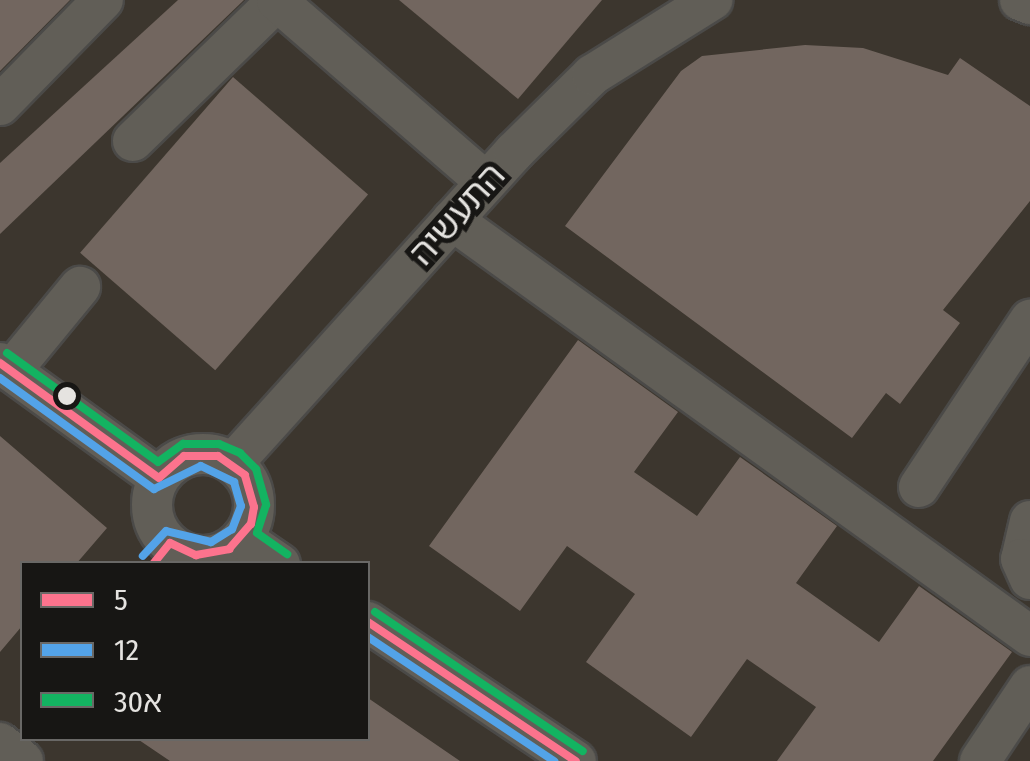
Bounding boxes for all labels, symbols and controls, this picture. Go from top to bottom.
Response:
street label: התעשיה [400,154,514,274]
unlabelled marker [57,386,77,406]
legend [20,561,370,741]
text: 5 [114,582,128,618]
text: 12 [114,632,139,668]
text: 30א [114,684,162,720]

